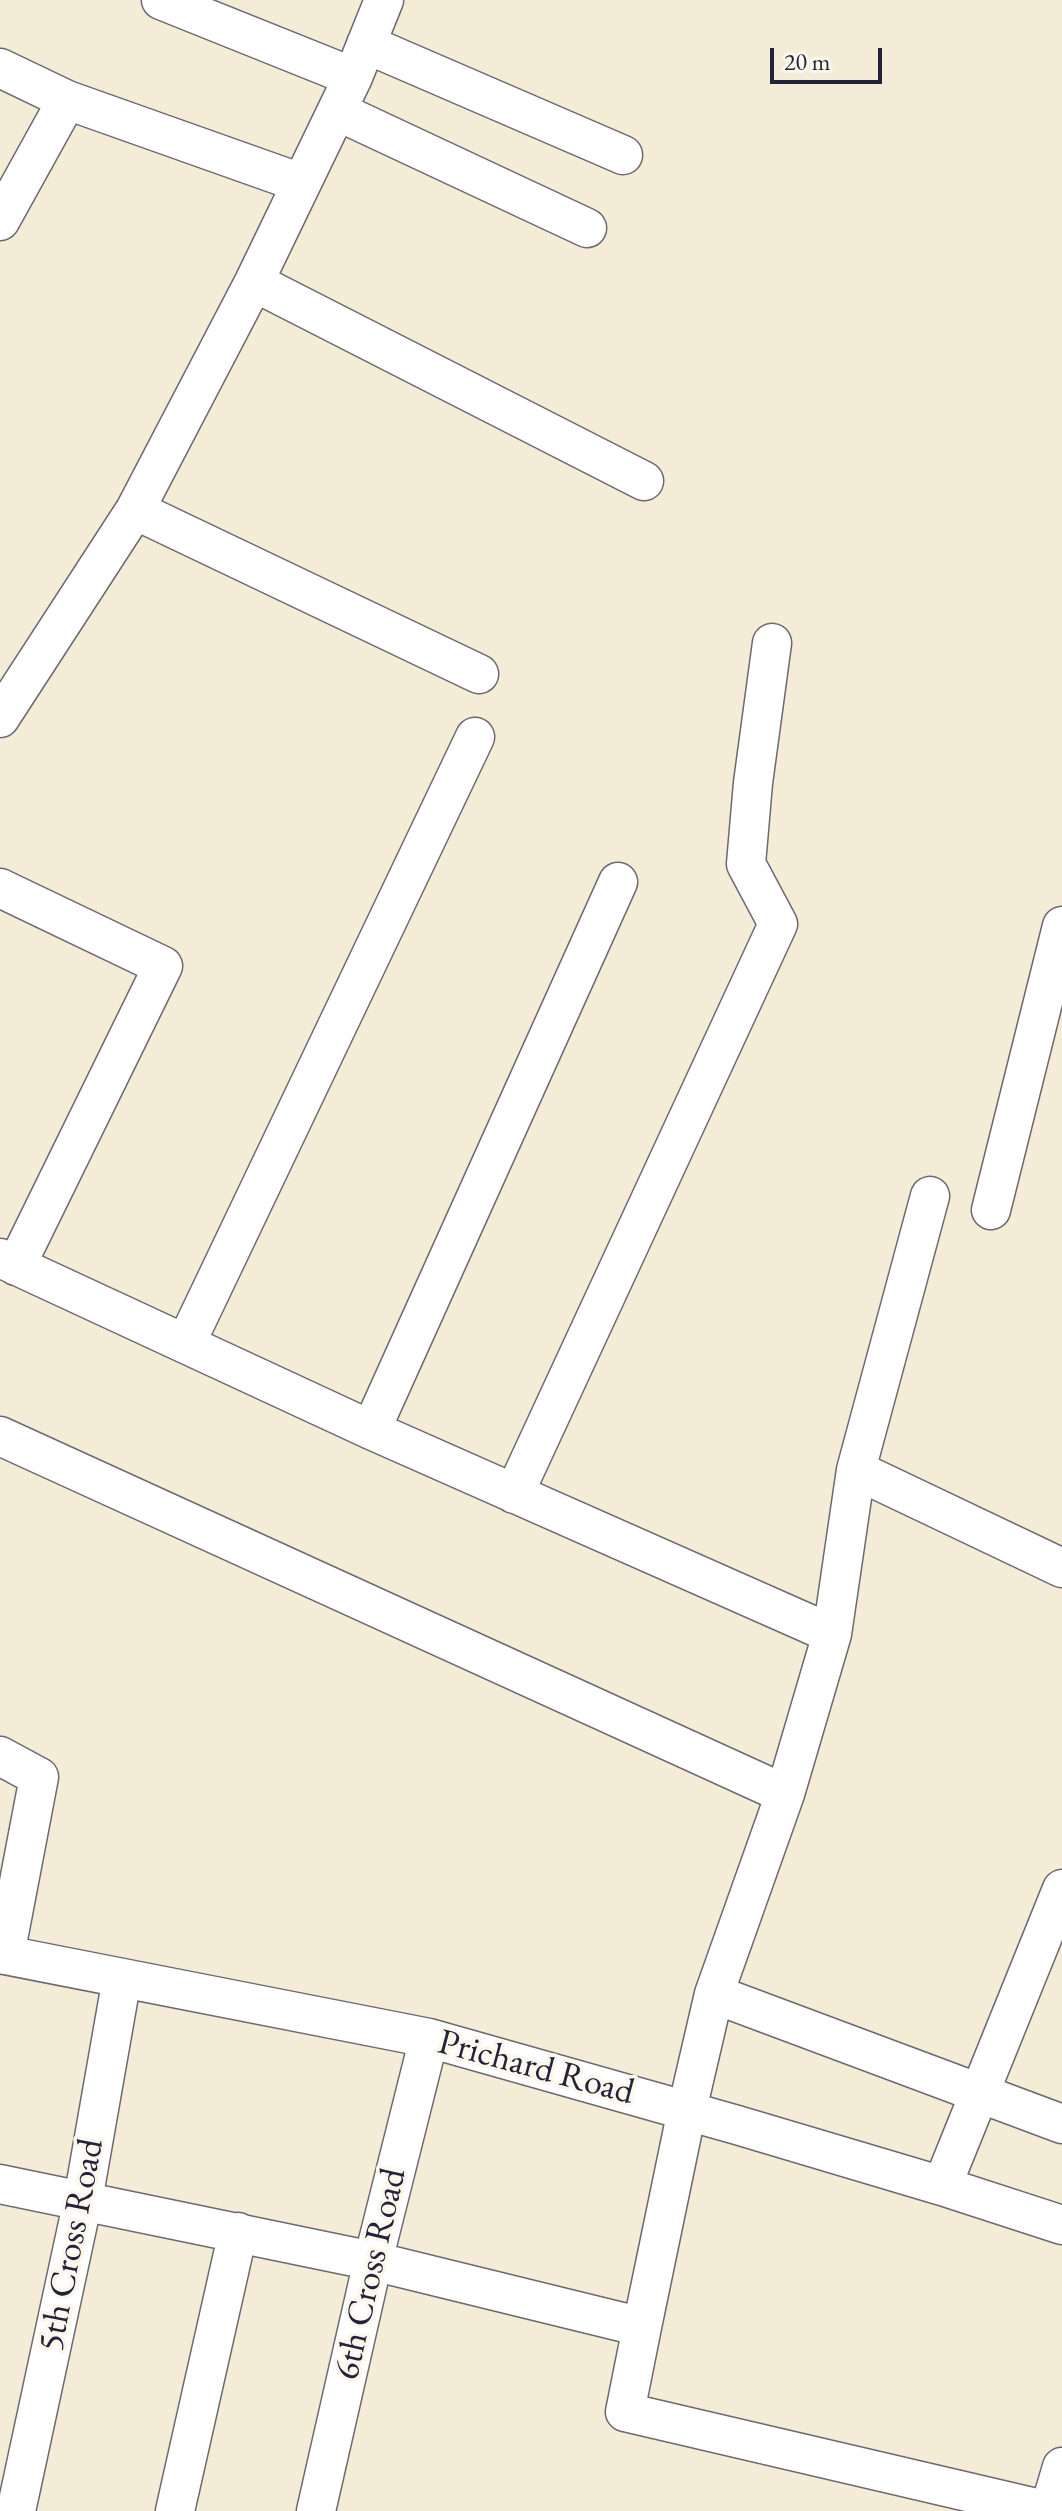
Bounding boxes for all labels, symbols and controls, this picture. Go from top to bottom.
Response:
scale bar [774,32,886,82]
text: 20 m [784,46,831,77]
street label: Prichard Road [433,2021,639,2115]
street label: 5th Cross Road [30,2135,114,2355]
street label: 6th Cross Road [326,2164,416,2384]

